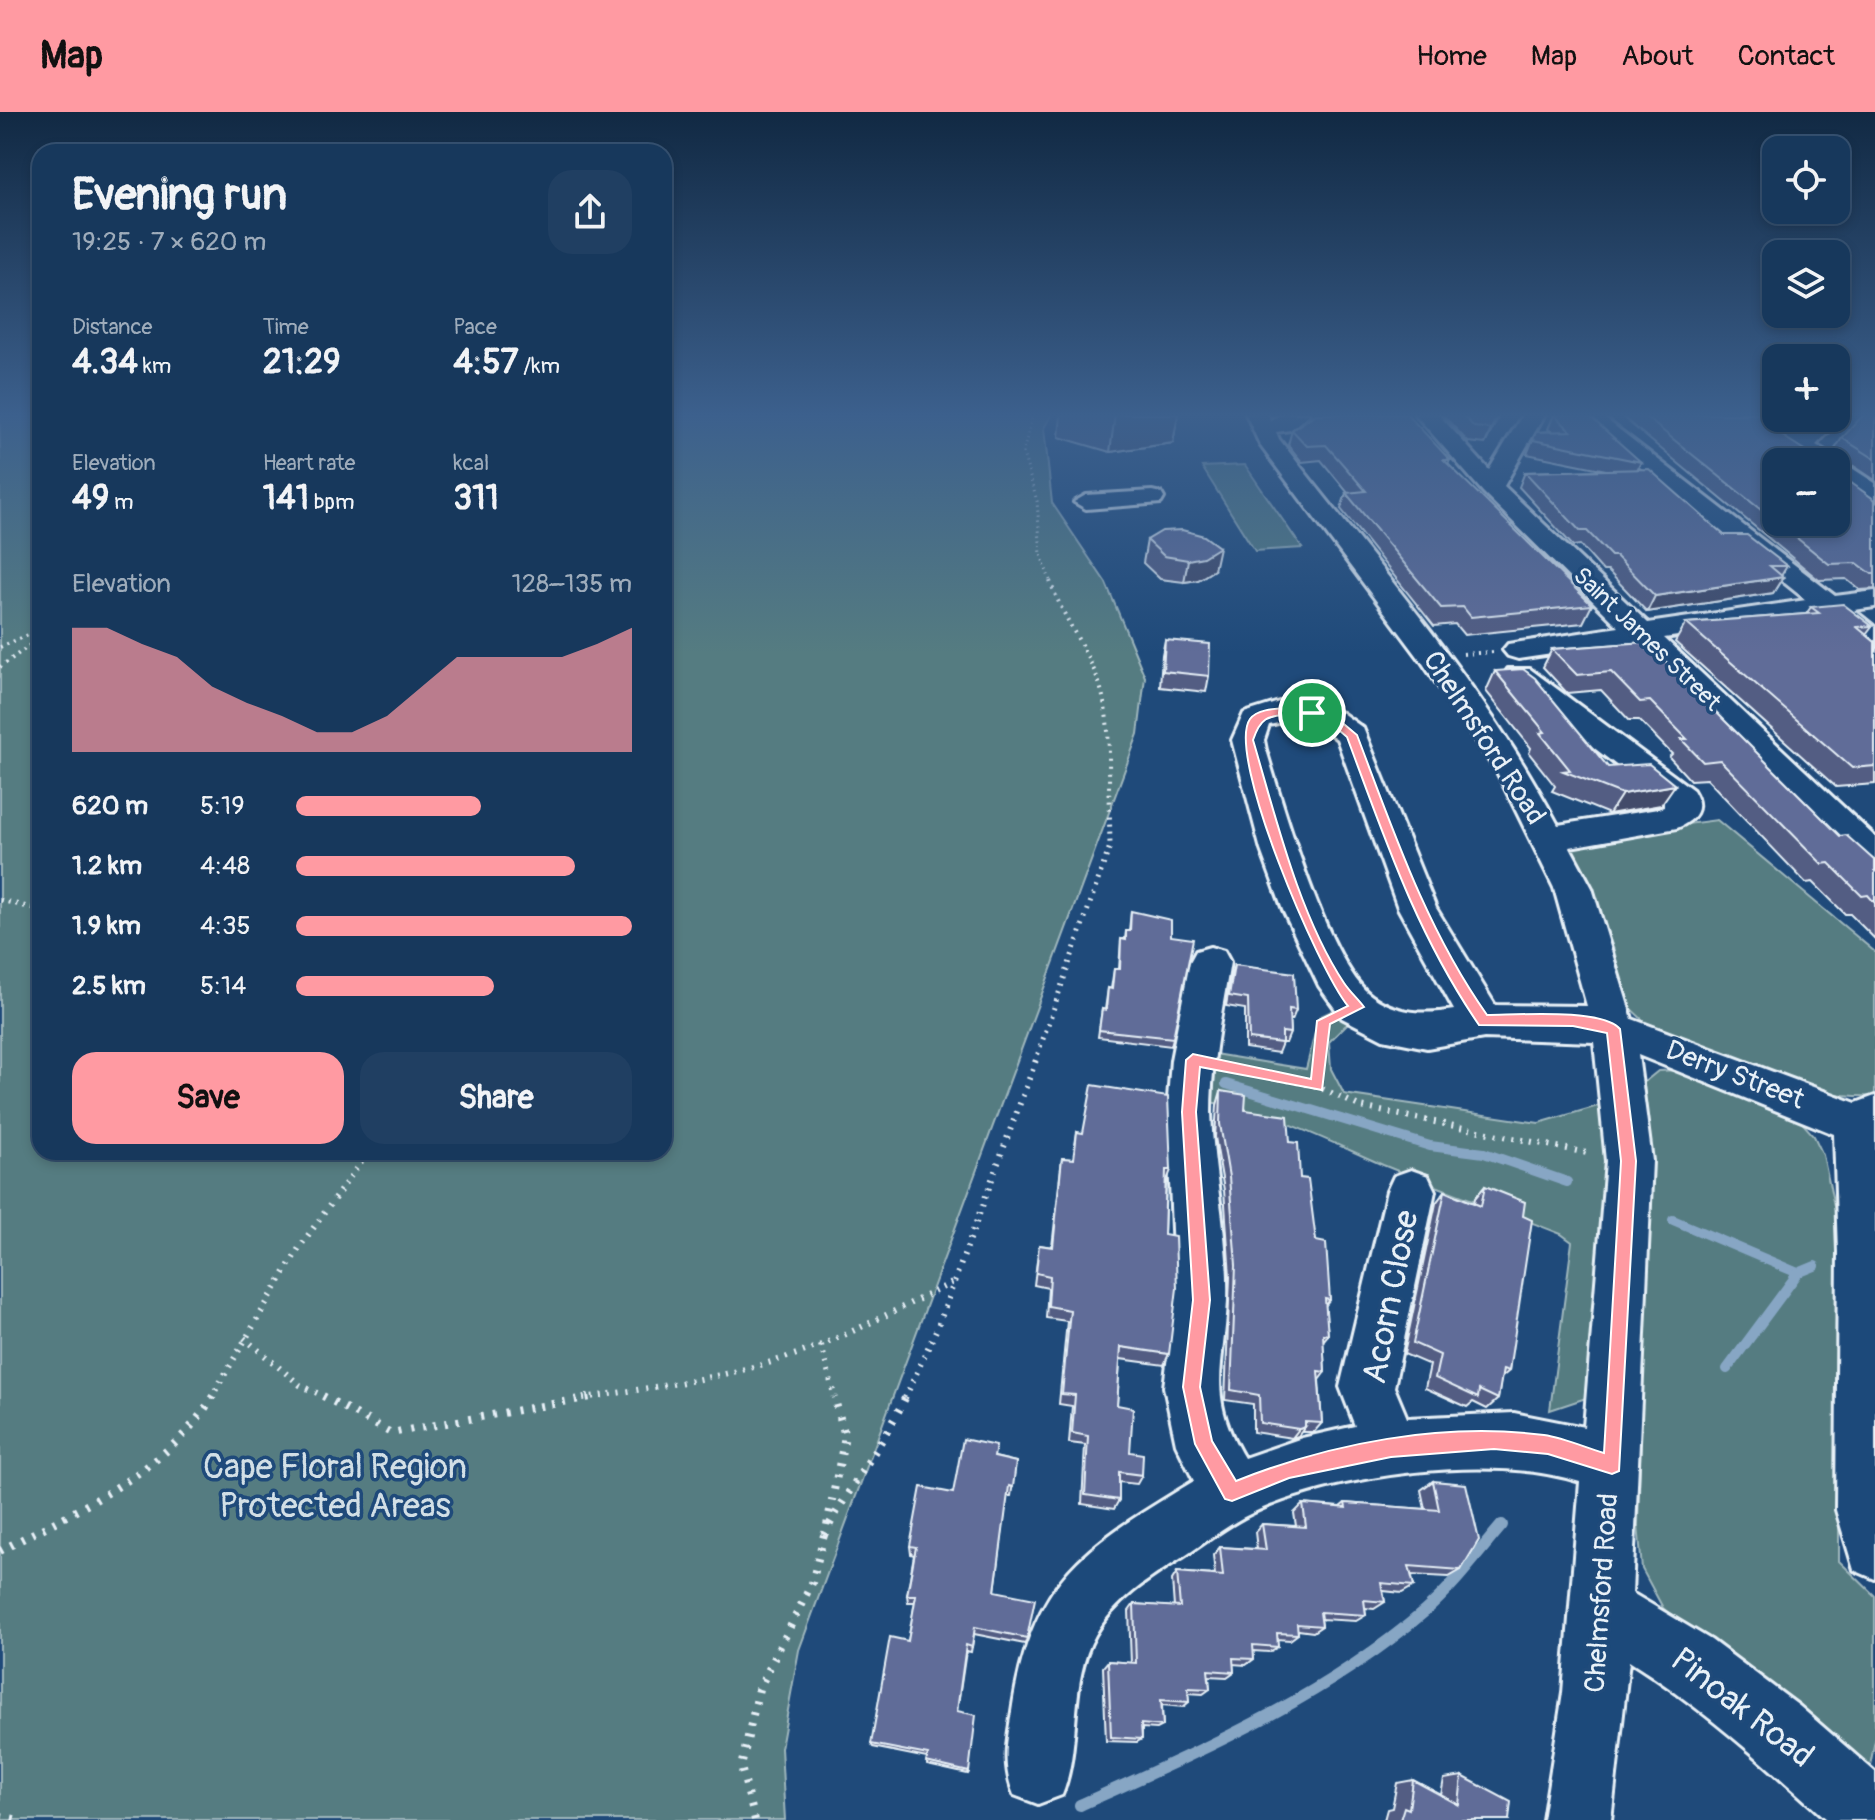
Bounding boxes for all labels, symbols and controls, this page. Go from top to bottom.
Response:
text: Map [40,32,103,80]
text: Home [1416,39,1487,74]
text: Map [1531,39,1577,74]
text: About [1621,39,1694,74]
text: Contact [1738,39,1835,74]
map controls [1762,136,1850,536]
button: locate [1762,136,1850,224]
text: Evening run [72,168,287,223]
button: share [548,170,632,254]
text: 19:25 · 7 × 620 m [72,226,266,258]
button: layers [1762,240,1850,328]
text: Distance [72,313,152,341]
text: Time [263,313,309,341]
text: Pace [453,313,497,341]
text: 4.34 [72,341,138,384]
text: 21:29 [263,341,341,384]
text: 4:57 [453,341,519,384]
button: + [1762,344,1850,432]
text: km [138,352,171,380]
text: /km [519,352,560,380]
button: − [1762,448,1850,536]
text: Elevation [72,449,156,477]
text: Heart rate [263,449,355,477]
text: kcal [453,449,489,477]
text: 49 [72,477,109,520]
text: 141 [263,477,309,520]
text: 311 [453,477,499,520]
text: m [109,488,134,516]
text: bpm [309,488,354,516]
street label: Saint James Street [1567,561,1727,717]
text: Elevation [72,568,171,600]
text: 128–135 m [511,568,632,600]
street label: Chelmsford Road [1415,645,1553,831]
pin [1278,679,1346,747]
icon: arrive [1290,691,1334,735]
text: 620 m [72,790,148,822]
text: 5:19 [200,790,245,822]
text: 1.2 km [72,850,142,882]
text: 4:48 [200,850,250,882]
text: 1.9 km [72,910,141,942]
text: 4:35 [200,910,251,942]
text: 2.5 km [72,970,146,1002]
text: 5:14 [200,970,246,1002]
street label: Derry Street [1661,1033,1810,1118]
button: Save [72,1052,344,1144]
button: Share [360,1052,632,1144]
street label: Acorn Close [1353,1206,1429,1387]
park label: Cape Floral Region Protected Areas [203,1446,467,1528]
street label: Chelmsford Road [1578,1492,1626,1694]
street label: Pinoak Road [1662,1639,1822,1777]

